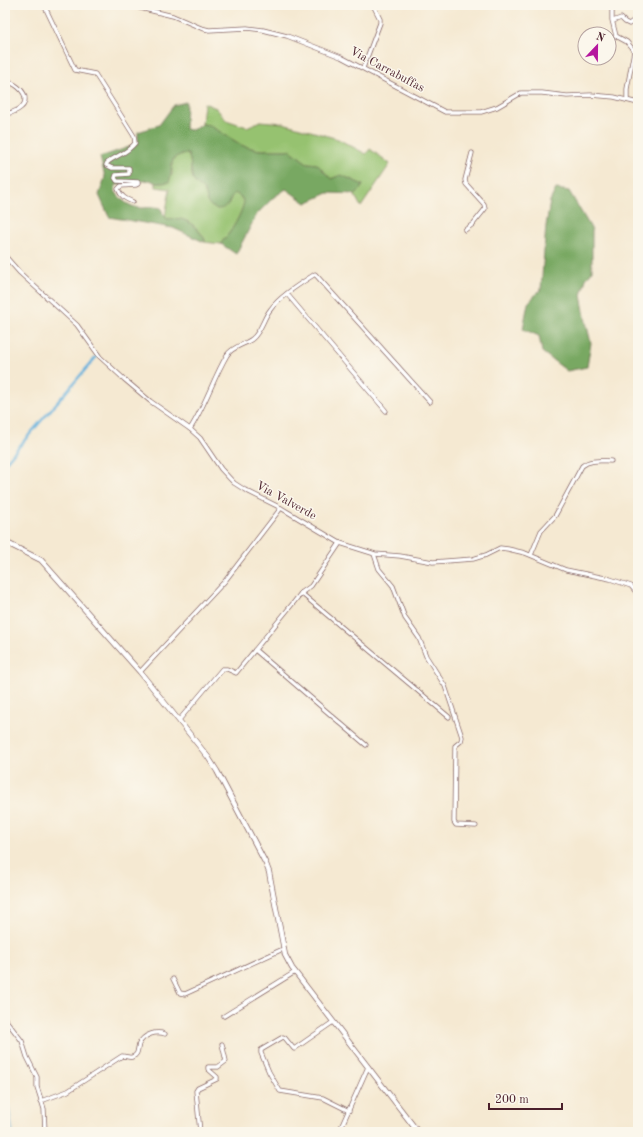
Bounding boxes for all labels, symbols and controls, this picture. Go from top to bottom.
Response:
north arrow [577,26,617,66]
text: N [594,31,607,45]
street label: Via Carrabuffas [348,45,426,95]
street label: Via Valverde [254,480,319,523]
scale bar [489,1085,562,1111]
text: 200 m [495,1094,529,1106]

